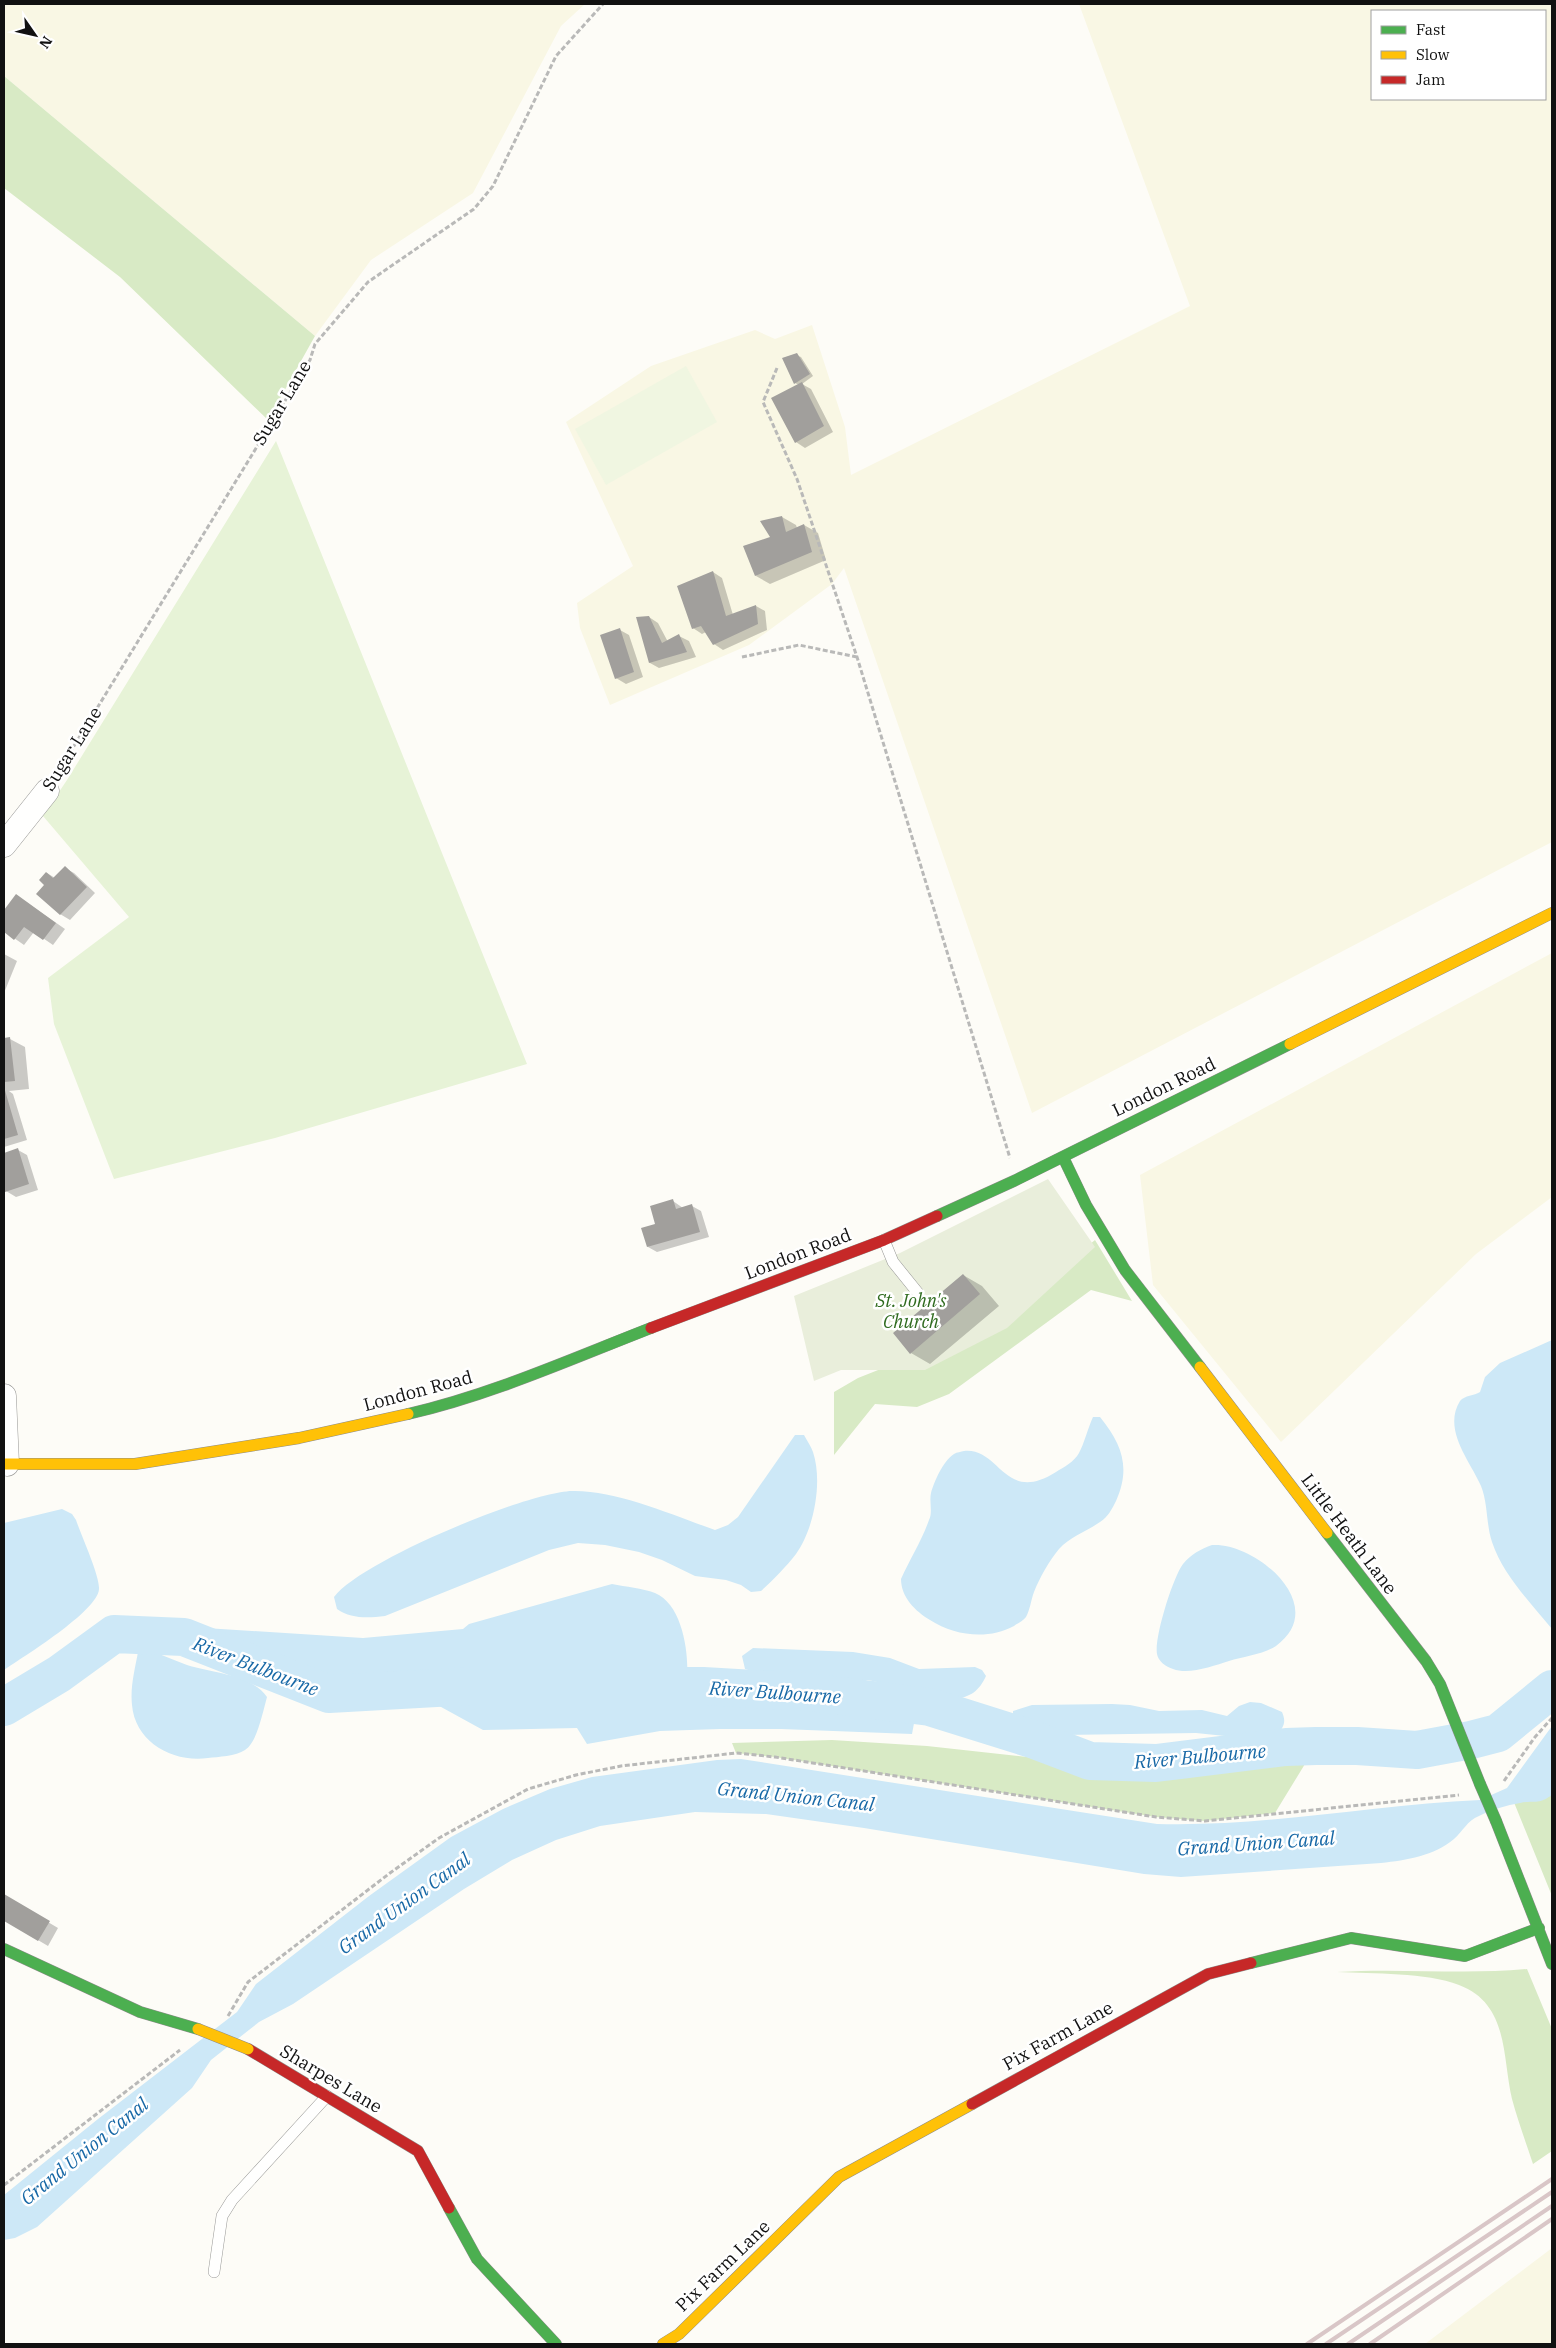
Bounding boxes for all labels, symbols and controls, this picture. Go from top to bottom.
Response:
north arrow [10,10,60,60]
legend [1371,10,1546,100]
text: Fast [1416,20,1446,39]
text: N [35,33,56,52]
text: Slow [1416,45,1450,64]
text: Jam [1416,70,1445,89]
street label: Sugar Lane [247,356,316,449]
street label: Sugar Lane [37,702,107,795]
street label: London Road [1108,1052,1219,1121]
street label: London Road [741,1223,854,1284]
park label: St. John's Church [874,1289,947,1333]
street label: London Road [361,1365,475,1416]
street label: Little Heath Lane [1297,1469,1402,1599]
water label: River Bulbourne [189,1631,322,1701]
water label: River Bulbourne [707,1675,842,1709]
water label: River Bulbourne [1132,1738,1267,1774]
water label: Grand Union Canal [716,1776,876,1816]
water label: Grand Union Canal [1177,1825,1336,1860]
water label: Grand Union Canal [333,1847,475,1959]
street label: Pix Farm Lane [999,1996,1117,2075]
street label: Sharpes Lane [276,2039,387,2118]
water label: Grand Union Canal [15,2092,153,2210]
street label: Pix Farm Lane [671,2215,775,2316]

